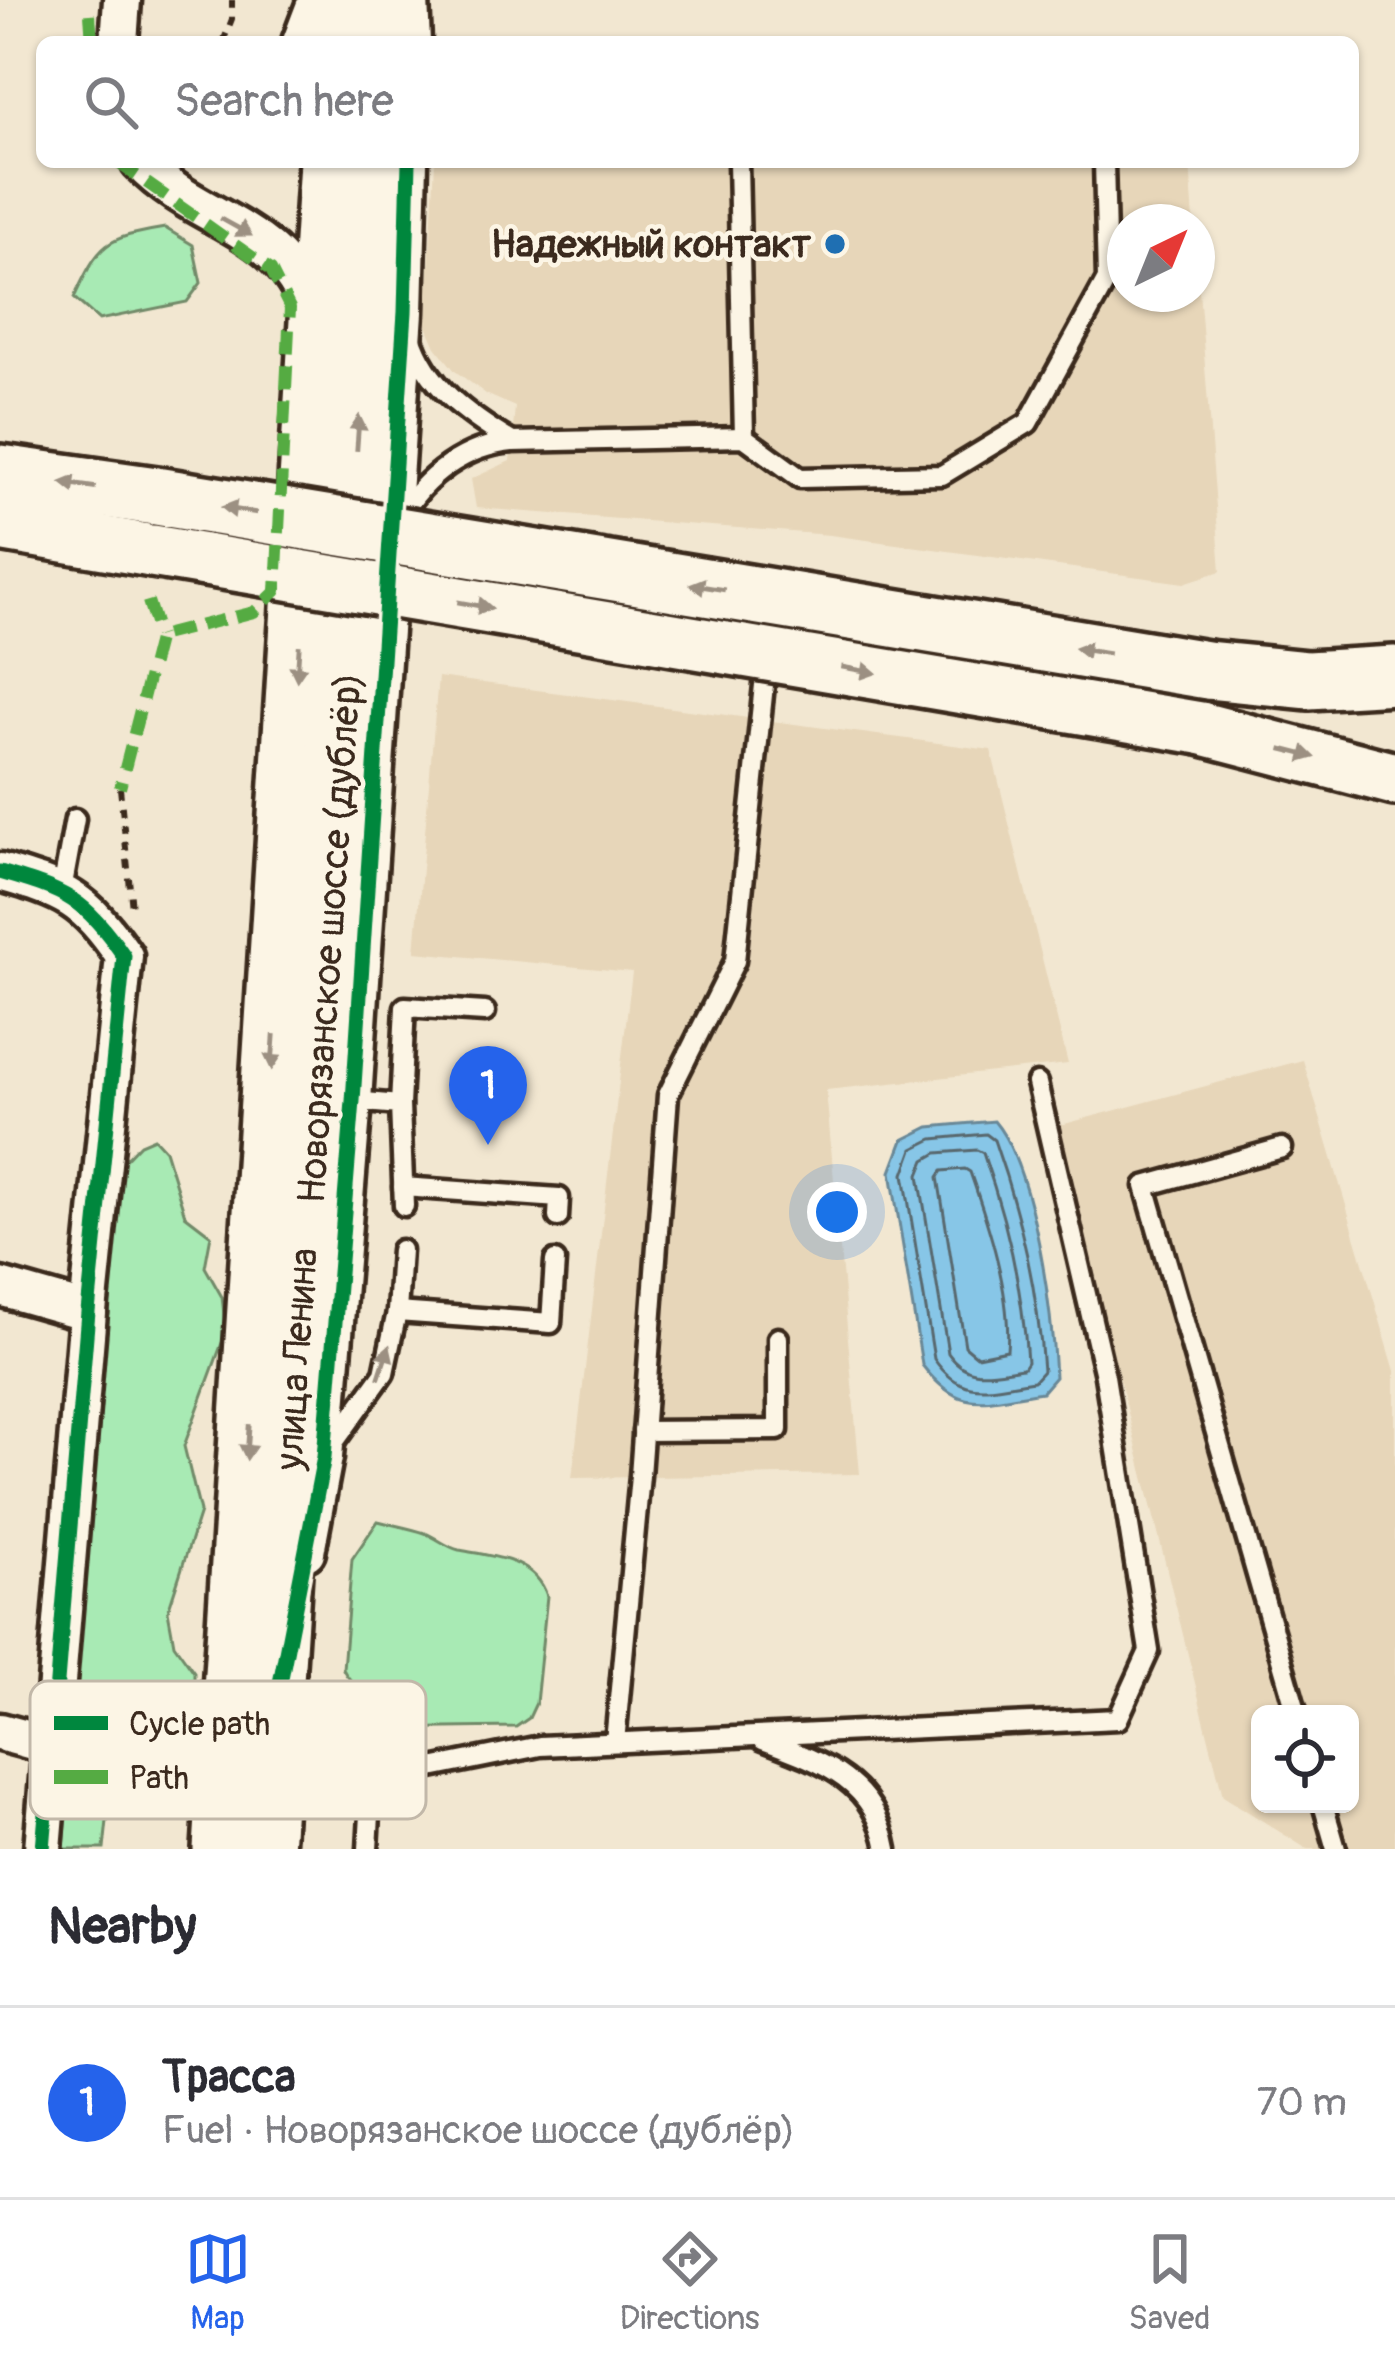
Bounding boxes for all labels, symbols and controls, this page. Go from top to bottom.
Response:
search box [36,36,1359,168]
icon: search [78,69,144,135]
text: Search here [174,74,394,130]
north arrow [1107,204,1215,312]
one-way arrow [220,216,253,237]
place label: Надежный контакт [491,220,811,269]
marker: Надежный контакт [822,231,848,257]
one-way arrow [348,414,367,451]
one-way arrow [59,475,96,494]
one-way arrow [220,500,258,518]
one-way arrow [688,577,725,596]
one-way arrow [456,597,494,615]
one-way arrow [1072,641,1110,659]
one-way arrow [289,645,308,682]
one-way arrow [841,662,879,680]
street label: Новорязанское шоссе (дублёр) [287,671,373,1205]
one-way arrow [1280,744,1317,763]
one-way arrow [263,1034,282,1072]
pin: 1 [449,1046,527,1145]
your location [807,1182,867,1242]
street label: улица Ленина [265,1246,329,1473]
one-way arrow [376,1343,394,1379]
one-way arrow [239,1424,258,1461]
legend [30,1681,426,1819]
text: Cycle path [129,1704,270,1745]
map controls [1251,1705,1359,1813]
button: locate [1251,1705,1359,1813]
text: Path [129,1758,189,1799]
text: Nearby [48,1895,196,1959]
text: Трасса [162,2050,296,2106]
text: 1 [79,2078,95,2127]
text: 70 m [1257,2078,1347,2127]
text: Fuel · Новорязанское шоссе (дублёр) [162,2106,795,2155]
tab: Map [185,2226,251,2339]
tab: Directions [620,2226,760,2339]
tab: Saved [1129,2226,1210,2339]

